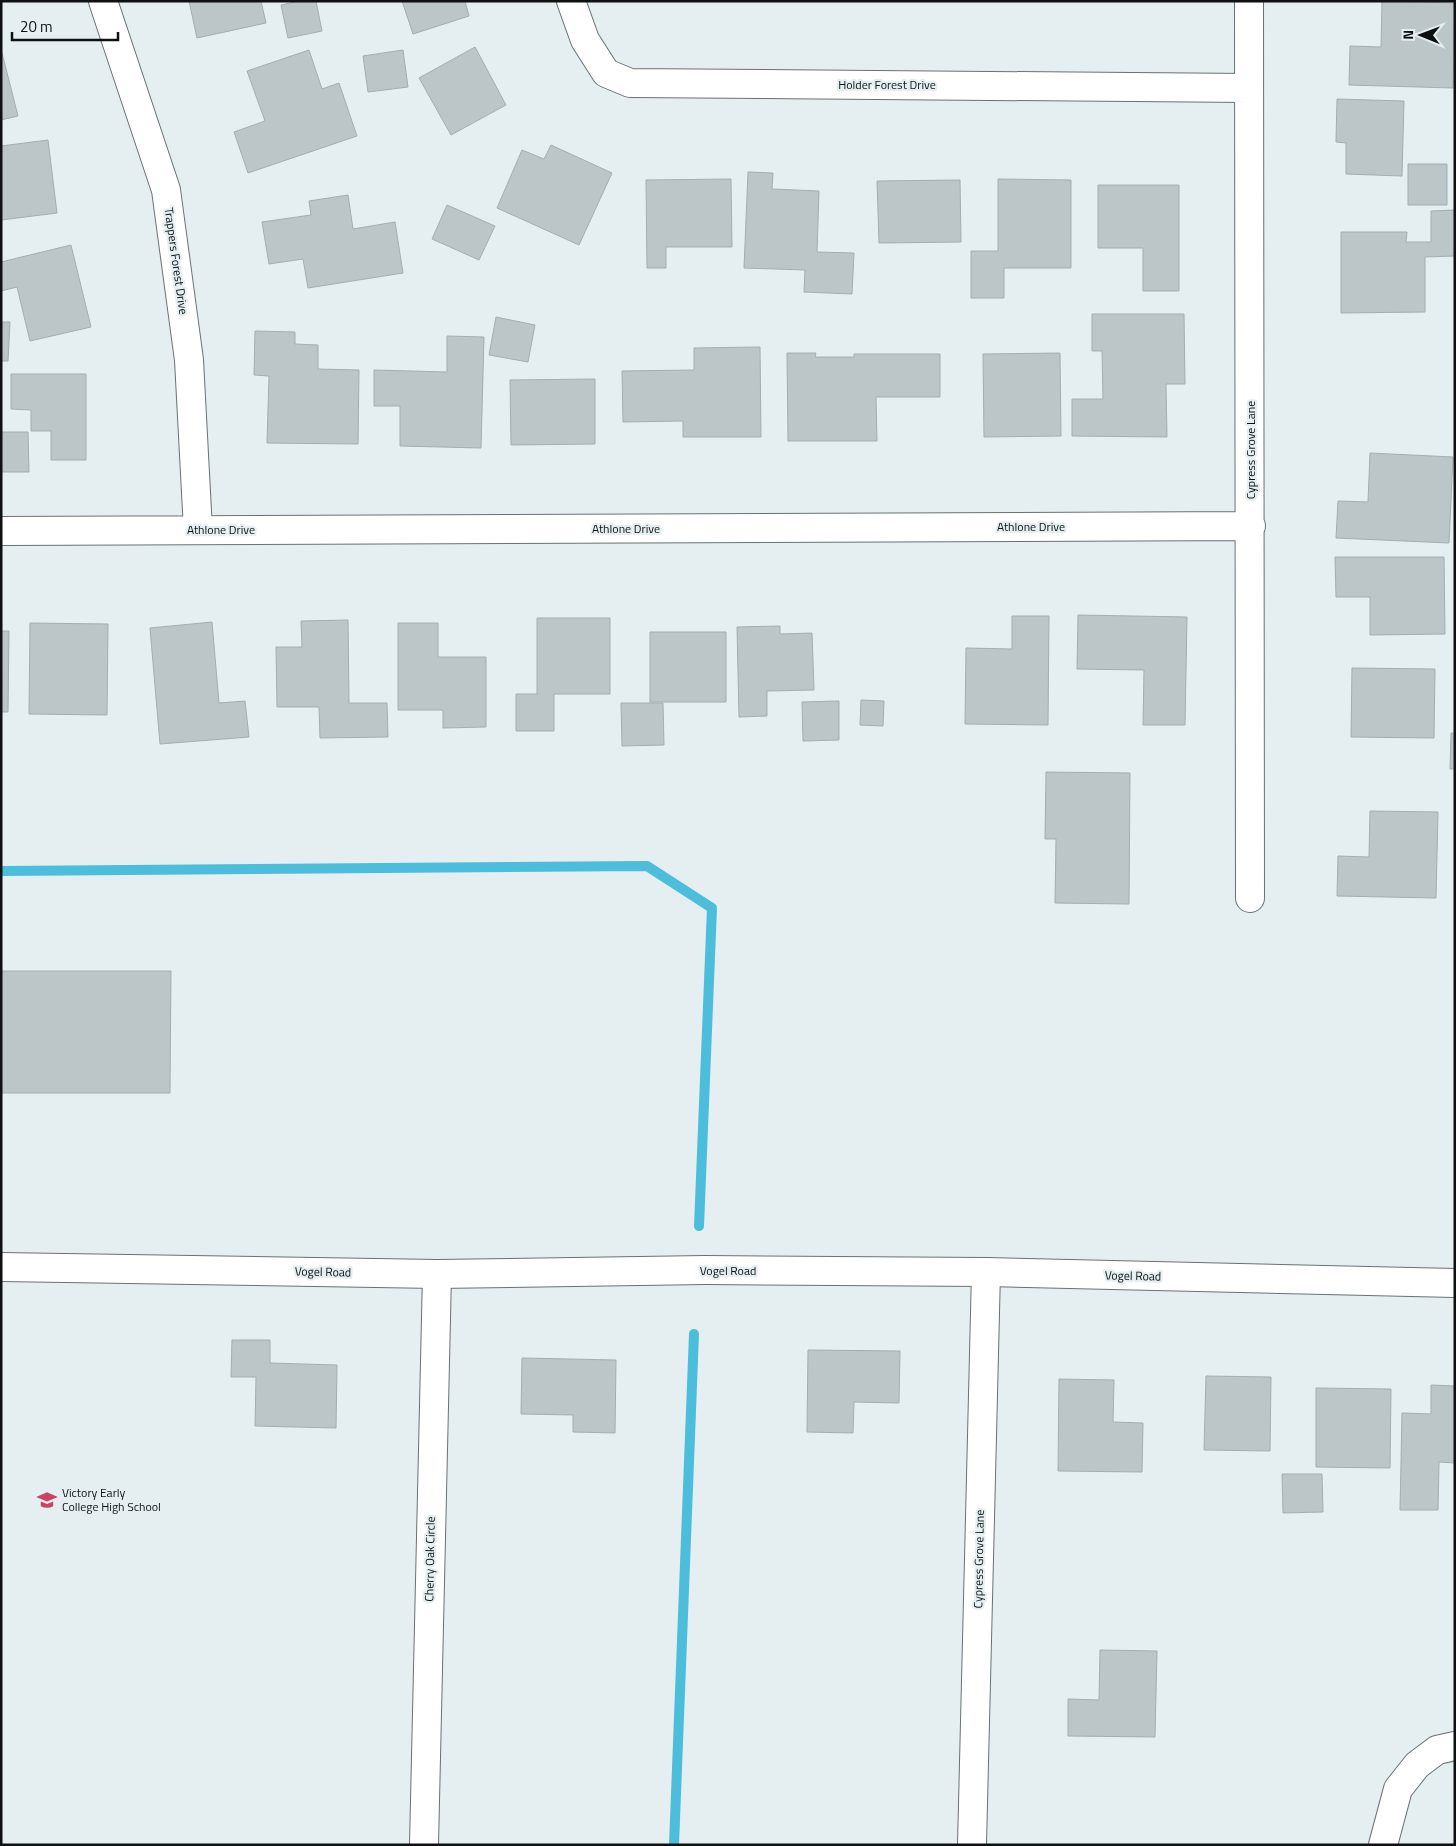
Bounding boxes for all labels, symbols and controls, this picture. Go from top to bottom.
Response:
scale bar [12,10,119,42]
north arrow [1396,10,1446,60]
text: 20 m [20,15,53,38]
text: N [1397,30,1418,40]
street label: Holder Forest Drive [838,75,936,94]
street label: Trappers Forest Drive [160,206,193,316]
street label: Cypress Grove Lane [1241,401,1260,499]
street label: Athlone Drive [997,517,1065,536]
street label: Athlone Drive [592,519,660,538]
street label: Athlone Drive [187,520,255,539]
street label: Vogel Road [700,1261,756,1280]
street label: Vogel Road [295,1262,351,1281]
street label: Vogel Road [1105,1266,1161,1285]
place label: Victory Early College High School [62,1483,161,1516]
school or university icon: Victory Early College High School [36,1489,58,1511]
street label: Cypress Grove Lane [968,1510,989,1608]
street label: Cherry Oak Circle [419,1516,440,1602]

